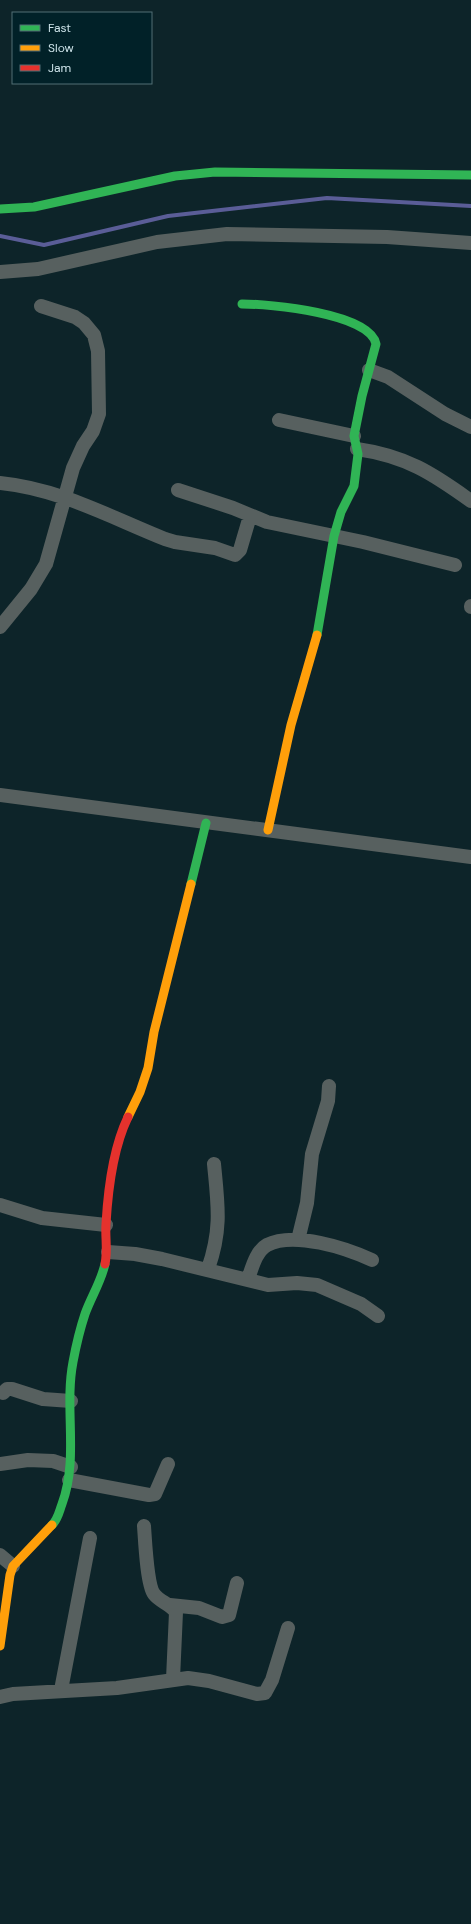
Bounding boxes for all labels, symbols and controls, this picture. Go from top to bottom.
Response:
legend [12,12,152,84]
text: Fast [48,20,71,36]
text: Slow [48,40,74,56]
text: Jam [48,60,71,76]

